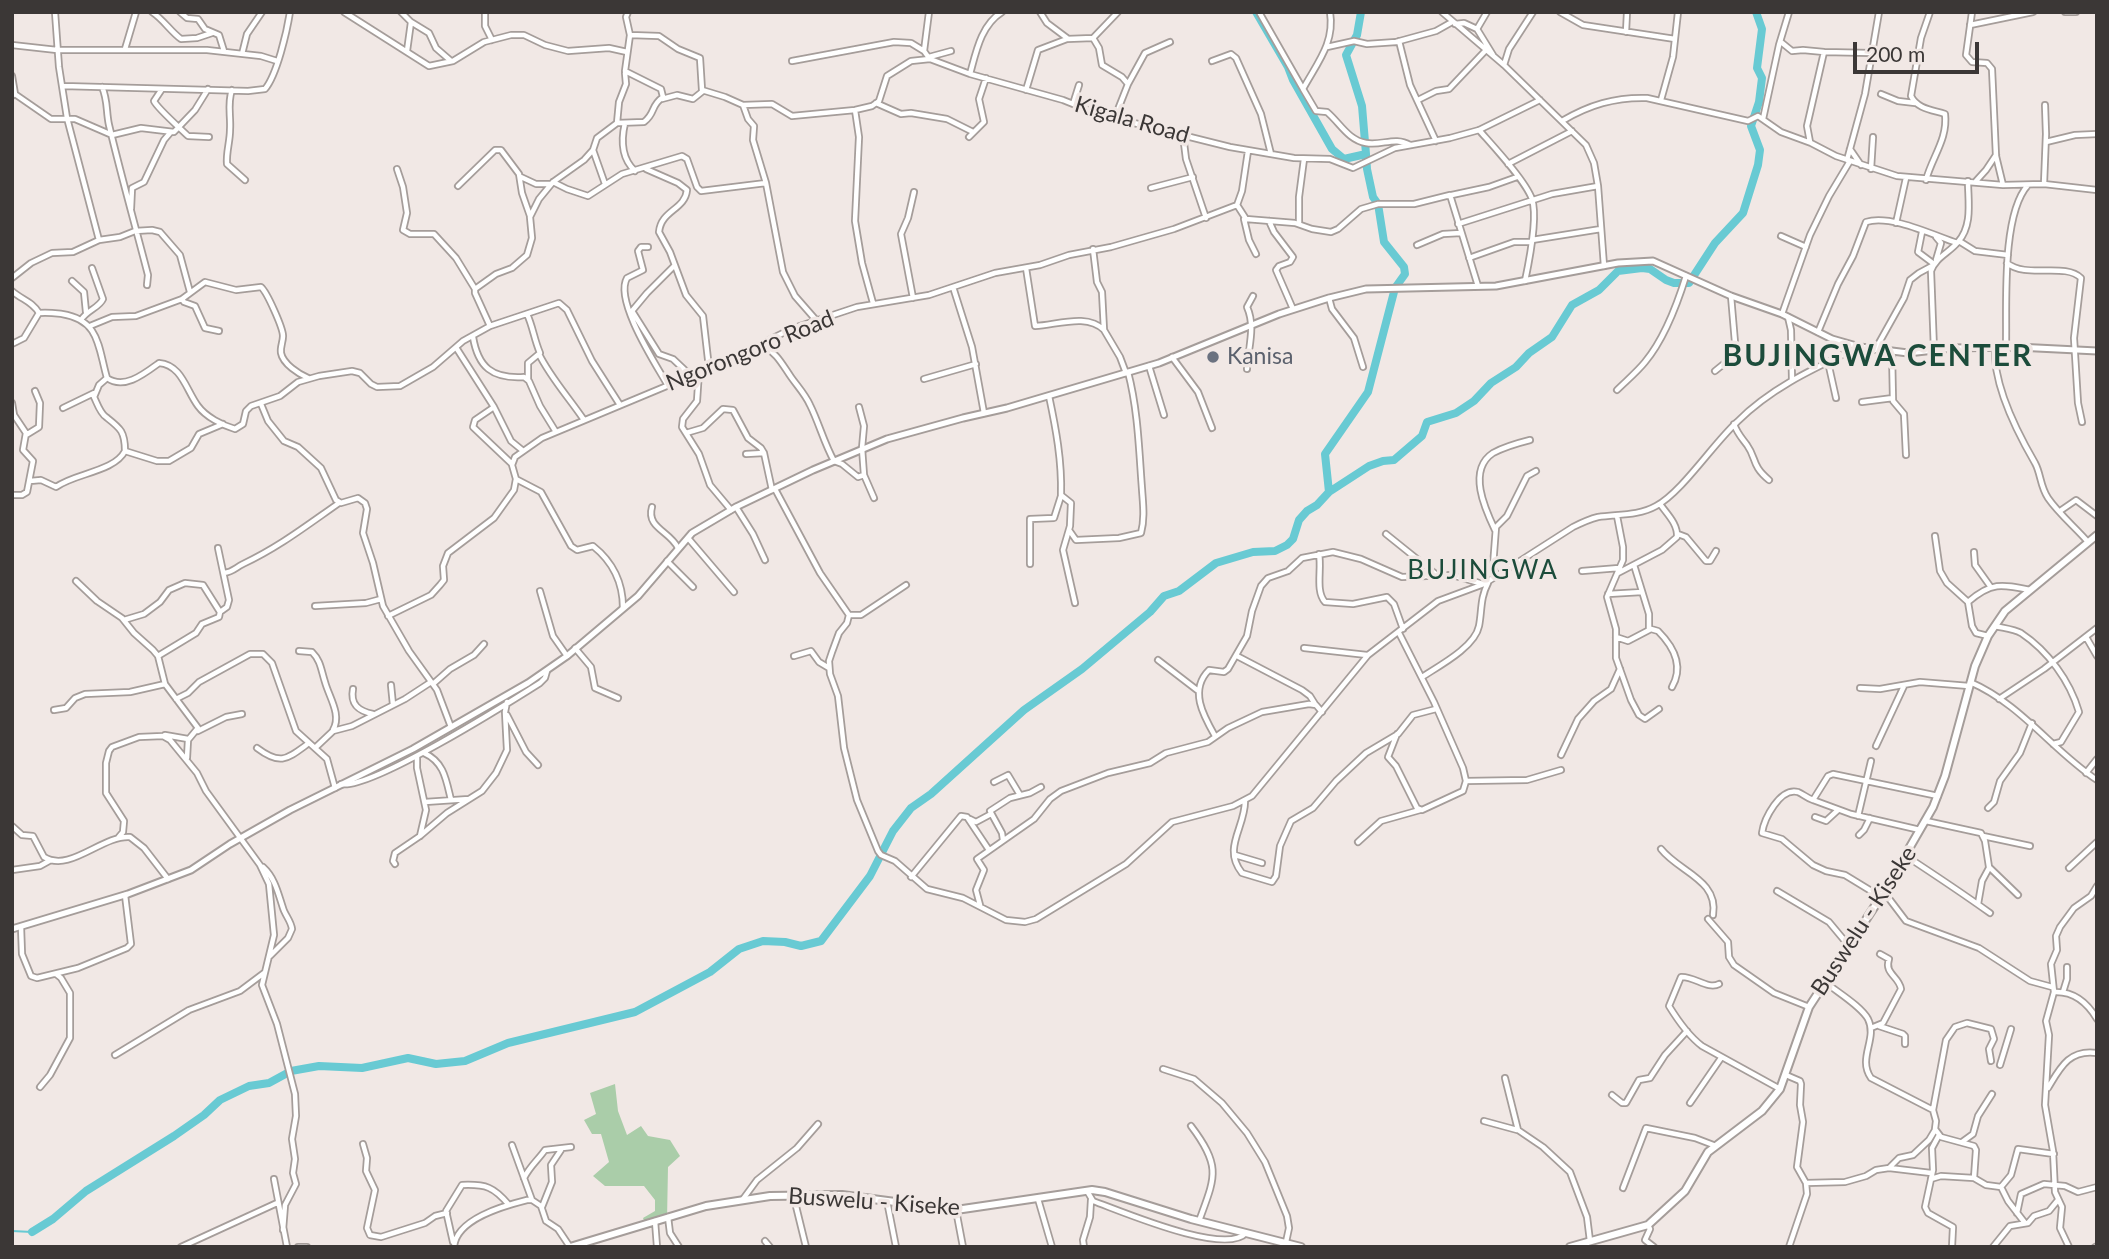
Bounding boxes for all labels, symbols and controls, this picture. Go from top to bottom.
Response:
scale bar [1857,28,1983,72]
text: 200 m [1866,41,1925,66]
street label: Kigala Road [1072,90,1192,150]
street label: Ngorongoro Road [662,305,838,397]
district label: BUJINGWA CENTER [1724,338,2032,374]
place label: Kanisa [1227,343,1293,371]
marker: Kanisa [1205,349,1221,365]
district label: BUJINGWA [1408,555,1558,587]
street label: Buswelu - Kiseke [1806,841,1922,1001]
street label: Buswelu - Kiseke [787,1182,961,1222]

